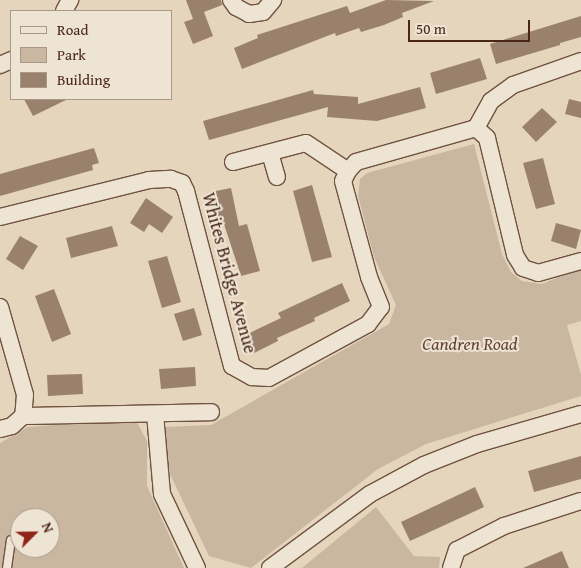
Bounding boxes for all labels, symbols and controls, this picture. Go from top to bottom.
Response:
legend [10,10,172,100]
scale bar [411,10,534,42]
text: 50 m [416,18,446,39]
text: Road [57,19,88,40]
text: Park [57,44,86,65]
text: Building [57,69,110,90]
street label: Whites Bridge Avenue [197,190,261,356]
park label: Candren Road [422,333,518,355]
north arrow [10,508,60,558]
text: N [37,519,59,536]

